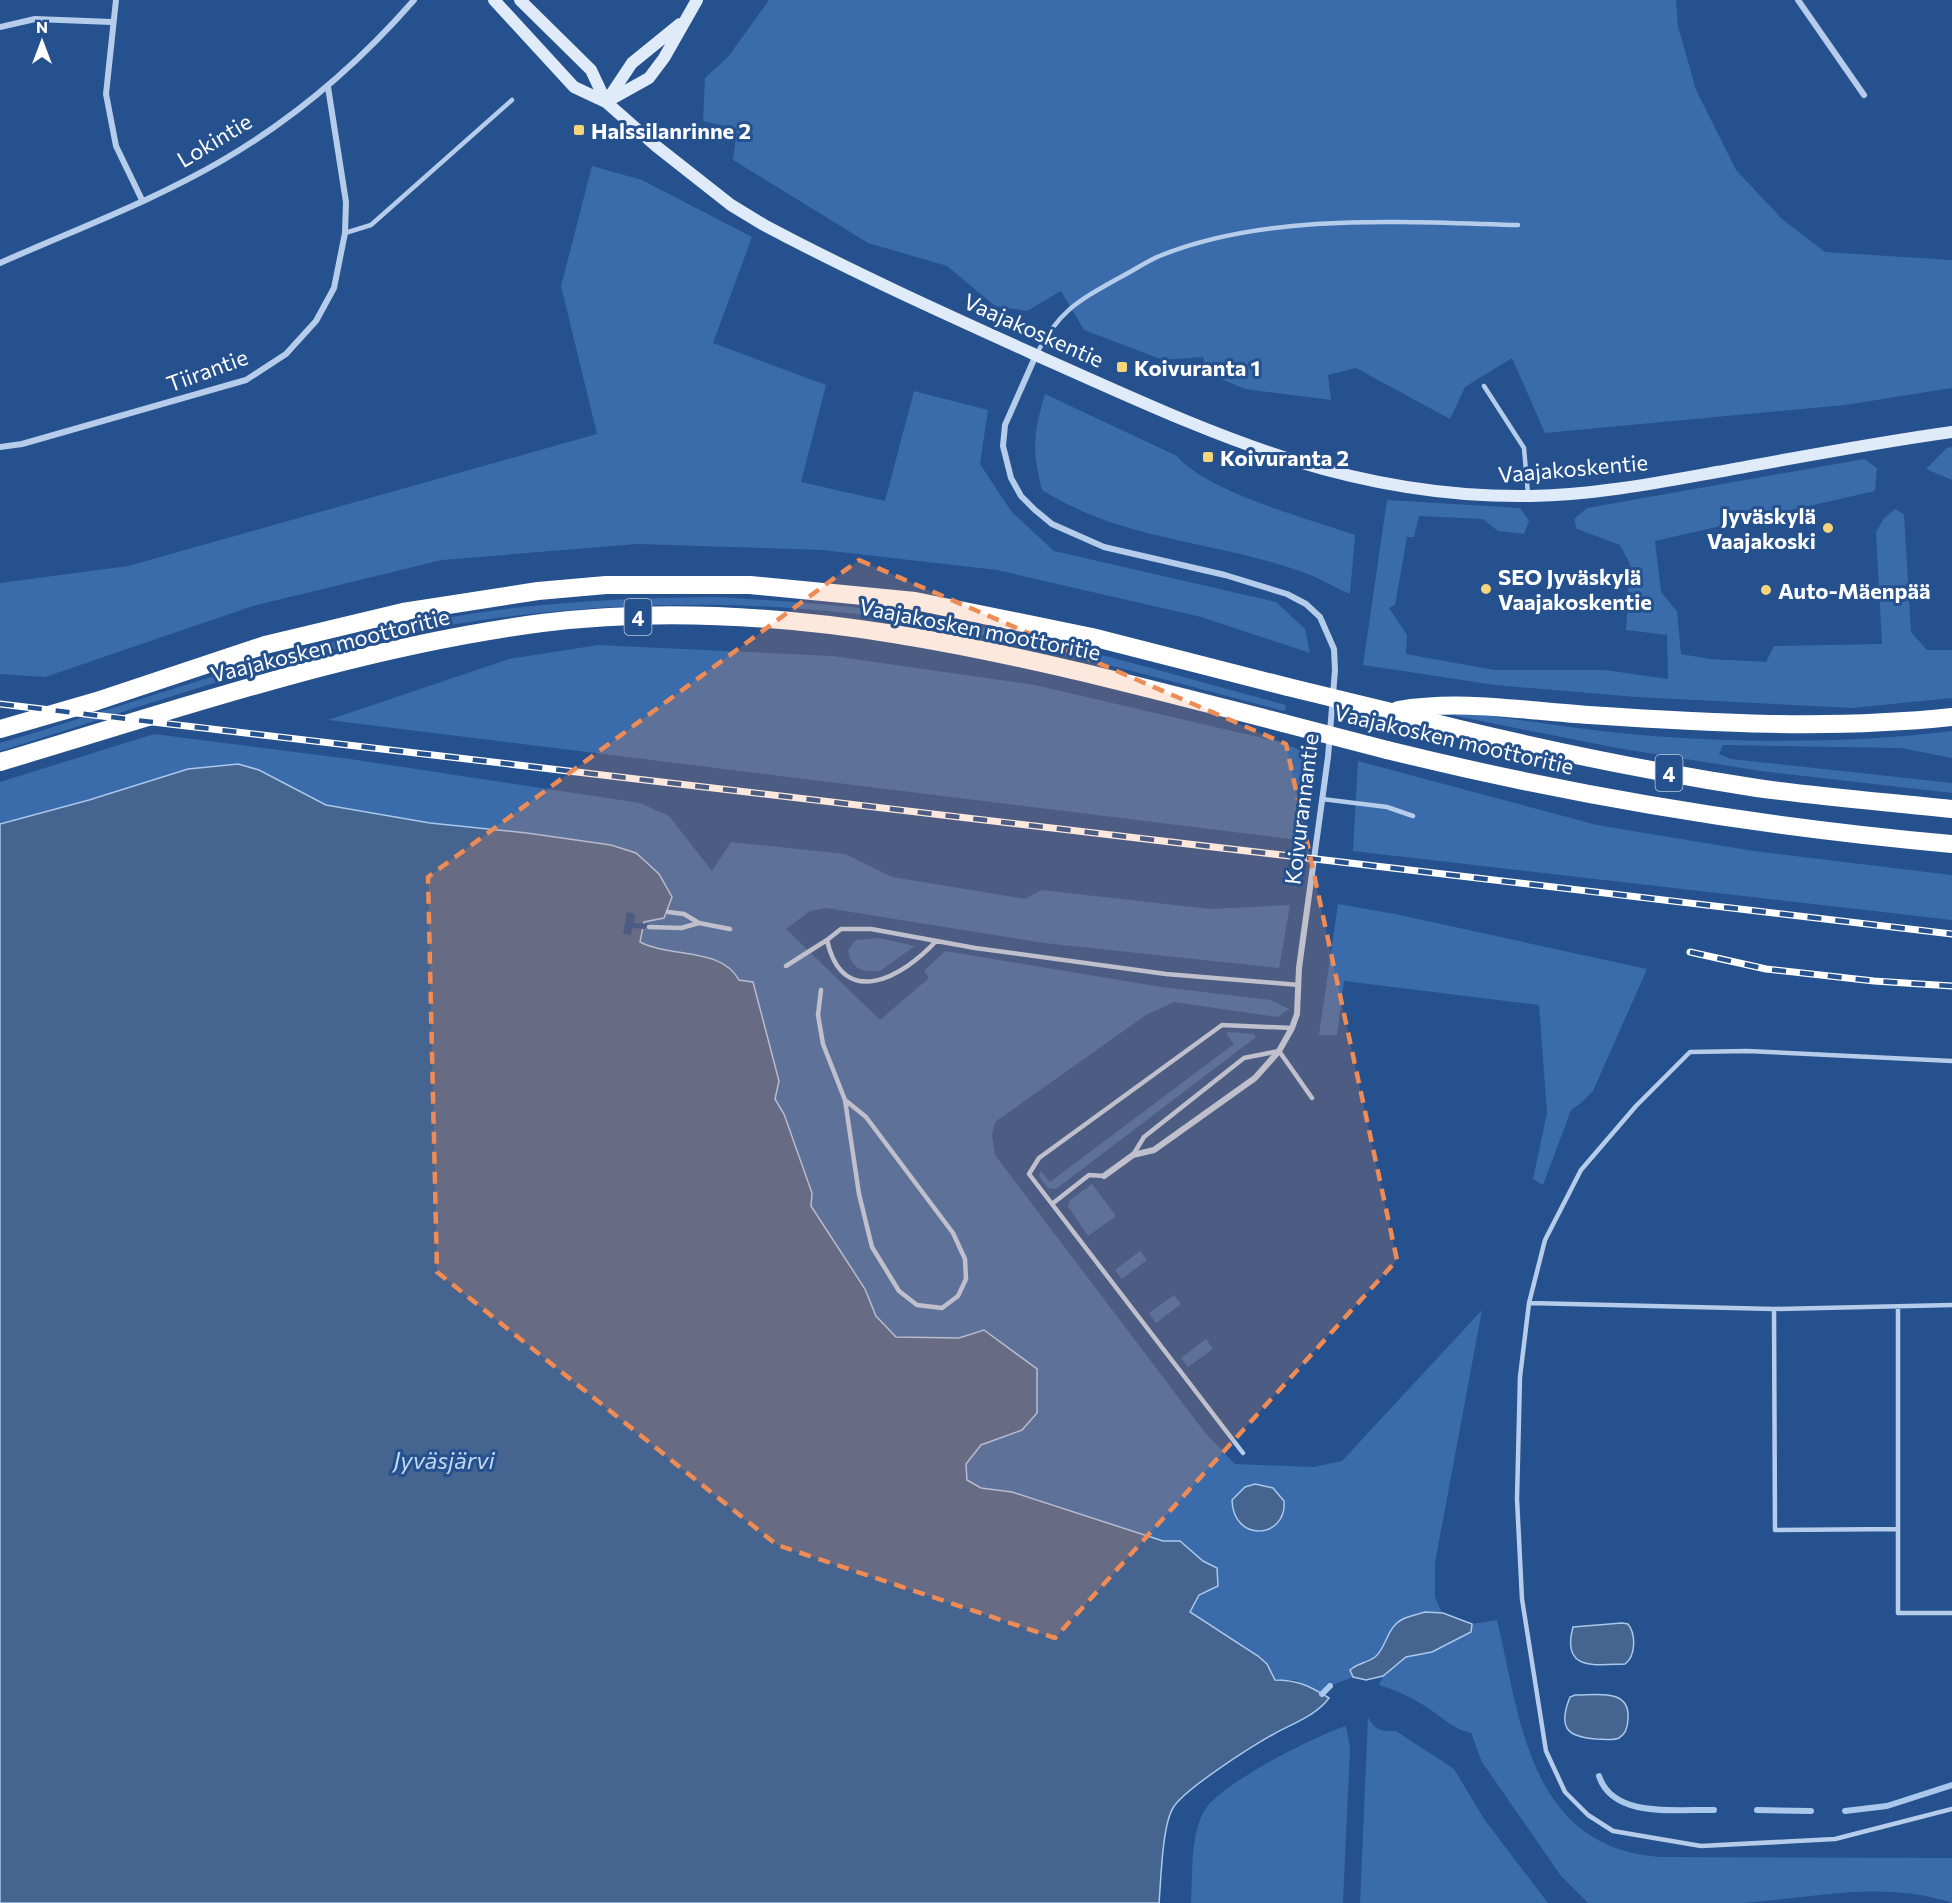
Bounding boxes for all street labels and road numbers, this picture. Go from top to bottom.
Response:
street label: Lokintie [172,107,256,173]
street label: Vaajakoskentie [960,287,1108,373]
street label: Tiirantie [163,343,251,397]
street label: Vaajakoskentie [1497,448,1649,488]
street label: Vaajakosken moottoritie [857,592,1103,666]
road number: 4 [624,599,652,635]
street label: Vaajakosken moottoritie [208,602,452,688]
street label: Vaajakosken moottoritie [1331,698,1577,780]
street label: Koivurannantie [1278,732,1324,886]
road number: 4 [1656,755,1682,791]

